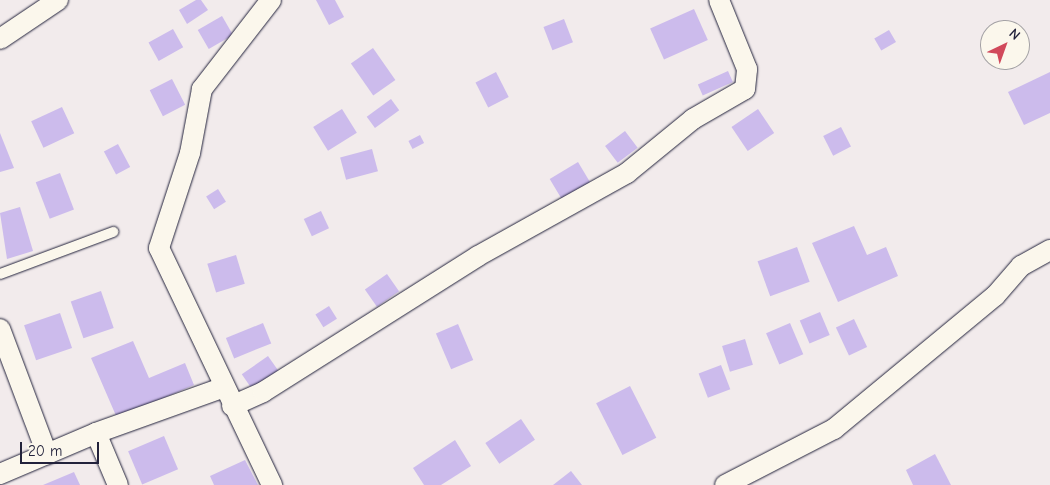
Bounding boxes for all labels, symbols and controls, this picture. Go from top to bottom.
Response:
north arrow [980,20,1030,70]
text: N [1006,25,1024,44]
scale bar [22,432,101,464]
text: 20 m [28,442,62,460]

